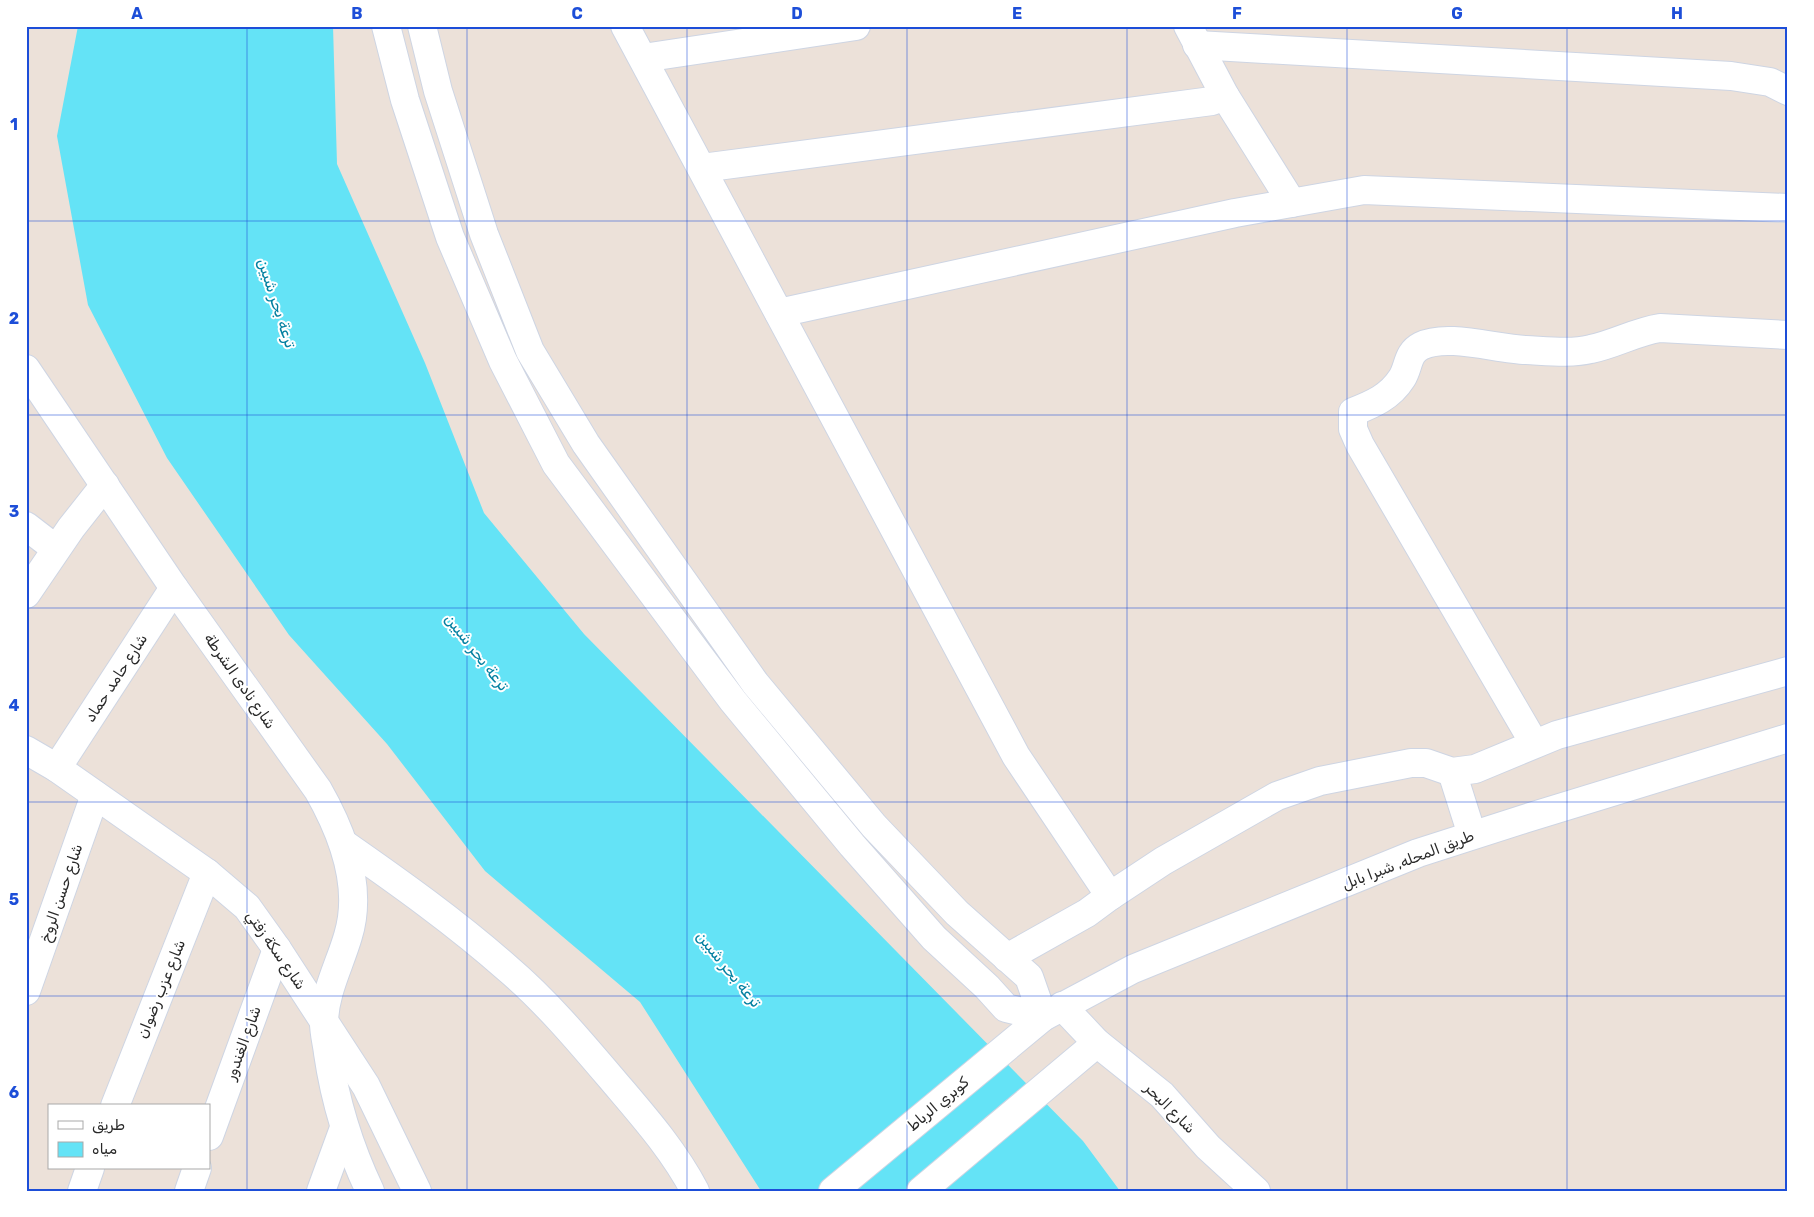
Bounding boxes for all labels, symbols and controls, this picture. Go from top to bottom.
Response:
text: A [131,4,143,23]
text: B [351,4,363,23]
text: C [571,4,583,23]
text: D [791,4,803,23]
text: E [1012,4,1022,23]
text: F [1232,4,1242,23]
text: G [1451,4,1463,23]
text: H [1671,4,1683,23]
text: 1 [10,115,18,134]
water label: ترعة بحر شبين [253,256,300,351]
text: 2 [9,309,19,328]
text: 3 [9,502,19,521]
water label: ترعة بحر شبين [440,609,513,695]
street label: شارع نادى الشرطة [199,630,280,733]
street label: شارع حامد حماد [81,631,153,727]
text: 4 [9,696,20,715]
street label: طريق المحله, شبرا بابل [1339,827,1477,893]
street label: شارع حسن الروخ [36,841,88,945]
text: 5 [9,890,19,909]
street label: شارع سكة زفتي [240,907,310,995]
water label: ترعة بحر شبين [692,927,766,1012]
street label: شارع عزب رضوان [133,937,191,1042]
street label: شارع الغندور [221,1004,267,1084]
street label: كوبري الرباط [904,1073,973,1136]
street label: شارع البحر [1139,1078,1199,1138]
text: 6 [9,1083,19,1102]
legend [48,1104,210,1170]
text: طريق [92,1116,125,1134]
text: مياه [92,1140,117,1158]

